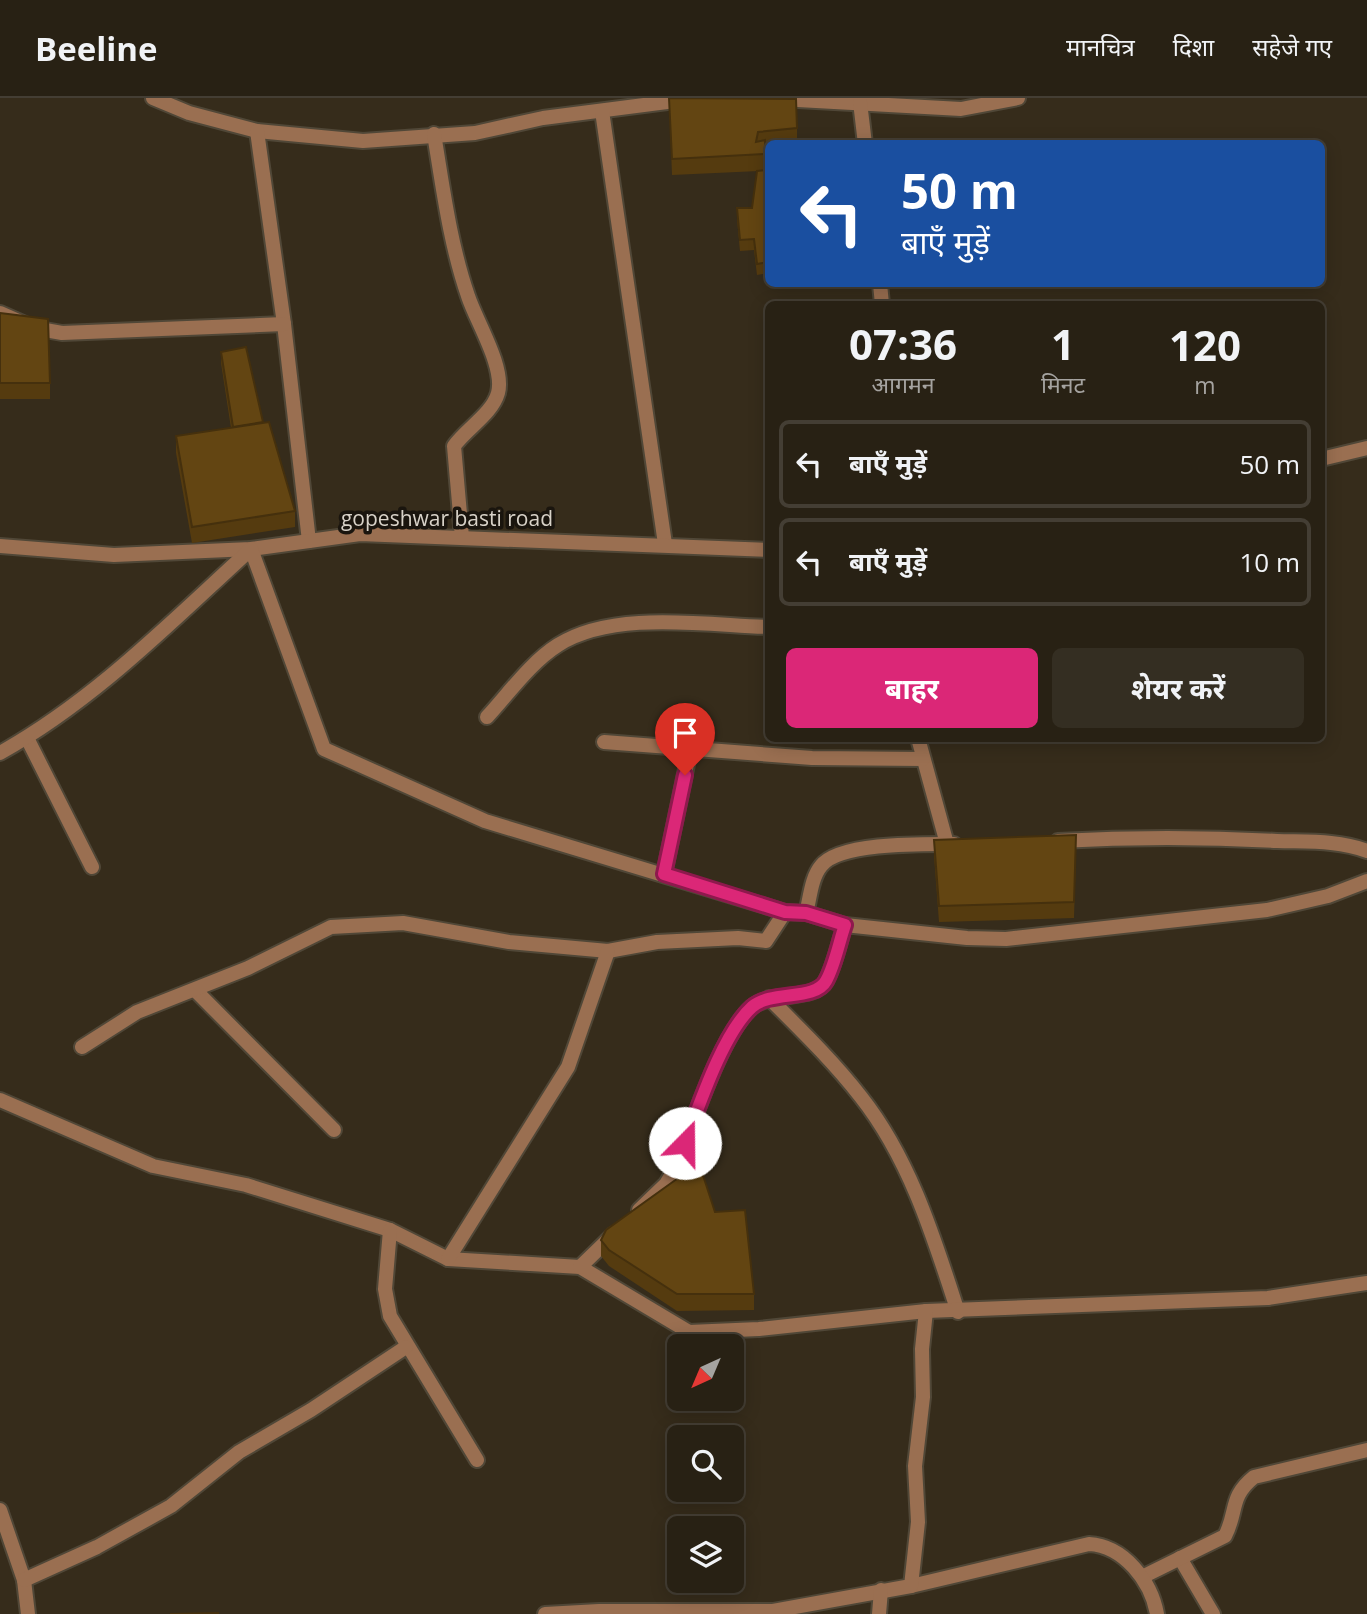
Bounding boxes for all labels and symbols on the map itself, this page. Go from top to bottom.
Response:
street label: gopeshwar basti road [341,504,553,532]
pin [655,703,715,775]
position arrow [648,1106,722,1180]
north arrow [667,1334,744,1410]

